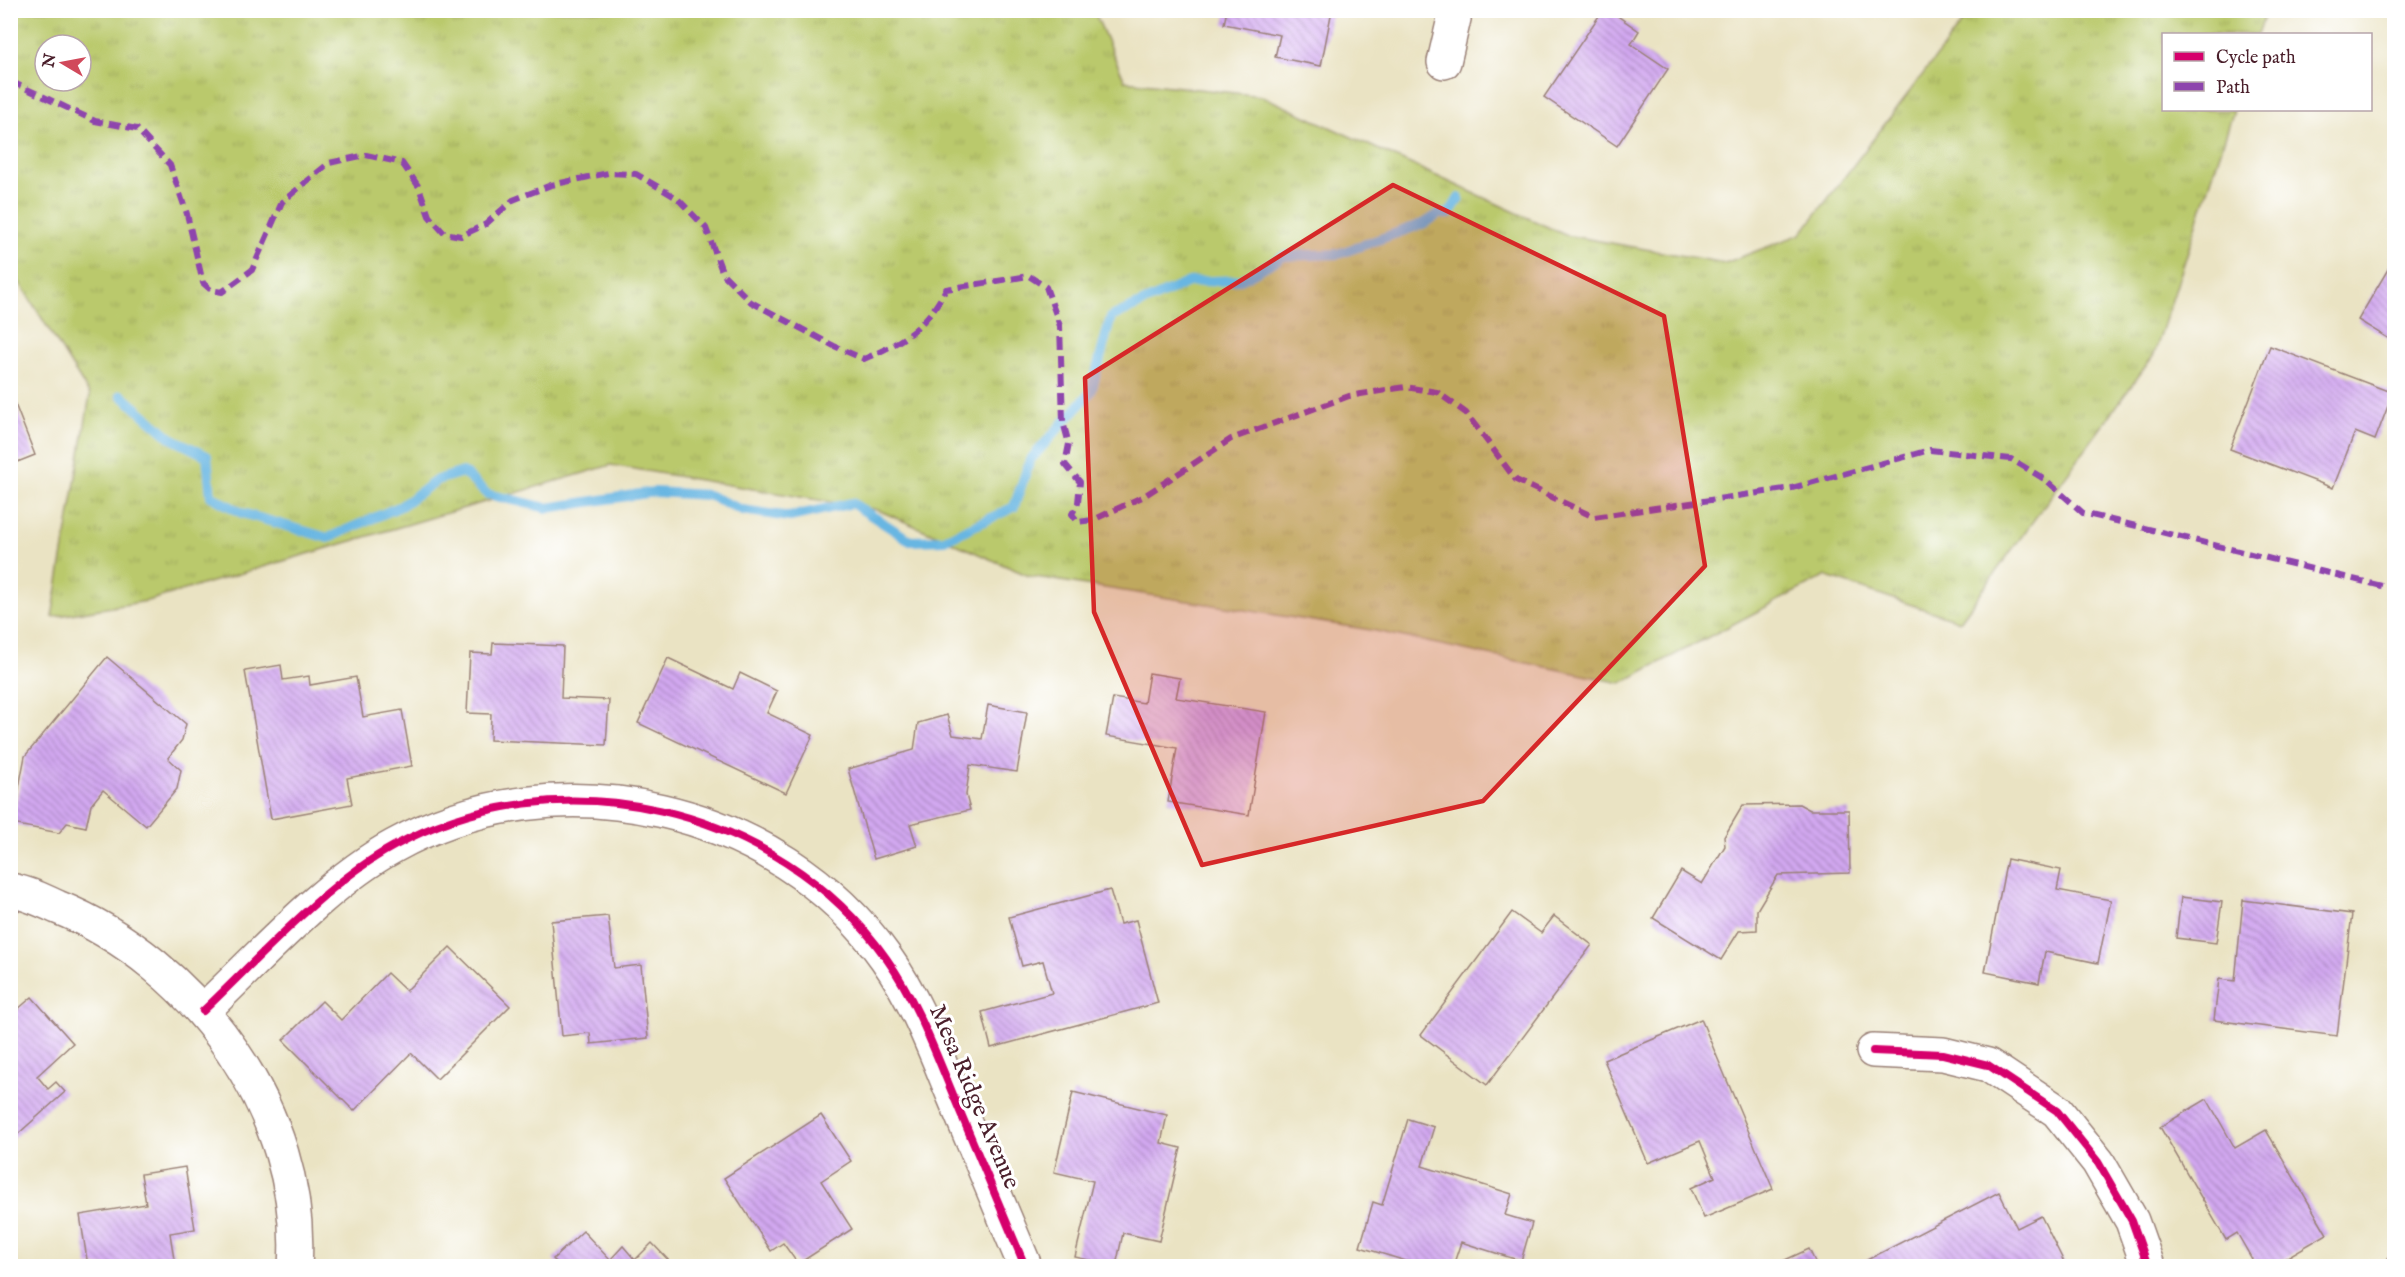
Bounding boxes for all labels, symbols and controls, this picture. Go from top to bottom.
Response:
north arrow [33,33,93,93]
legend [2162,33,2372,111]
text: Cycle path [2216,47,2296,70]
text: N [39,52,61,70]
text: Path [2216,77,2250,100]
street label: Mesa Ridge Avenue [921,1000,1027,1194]

